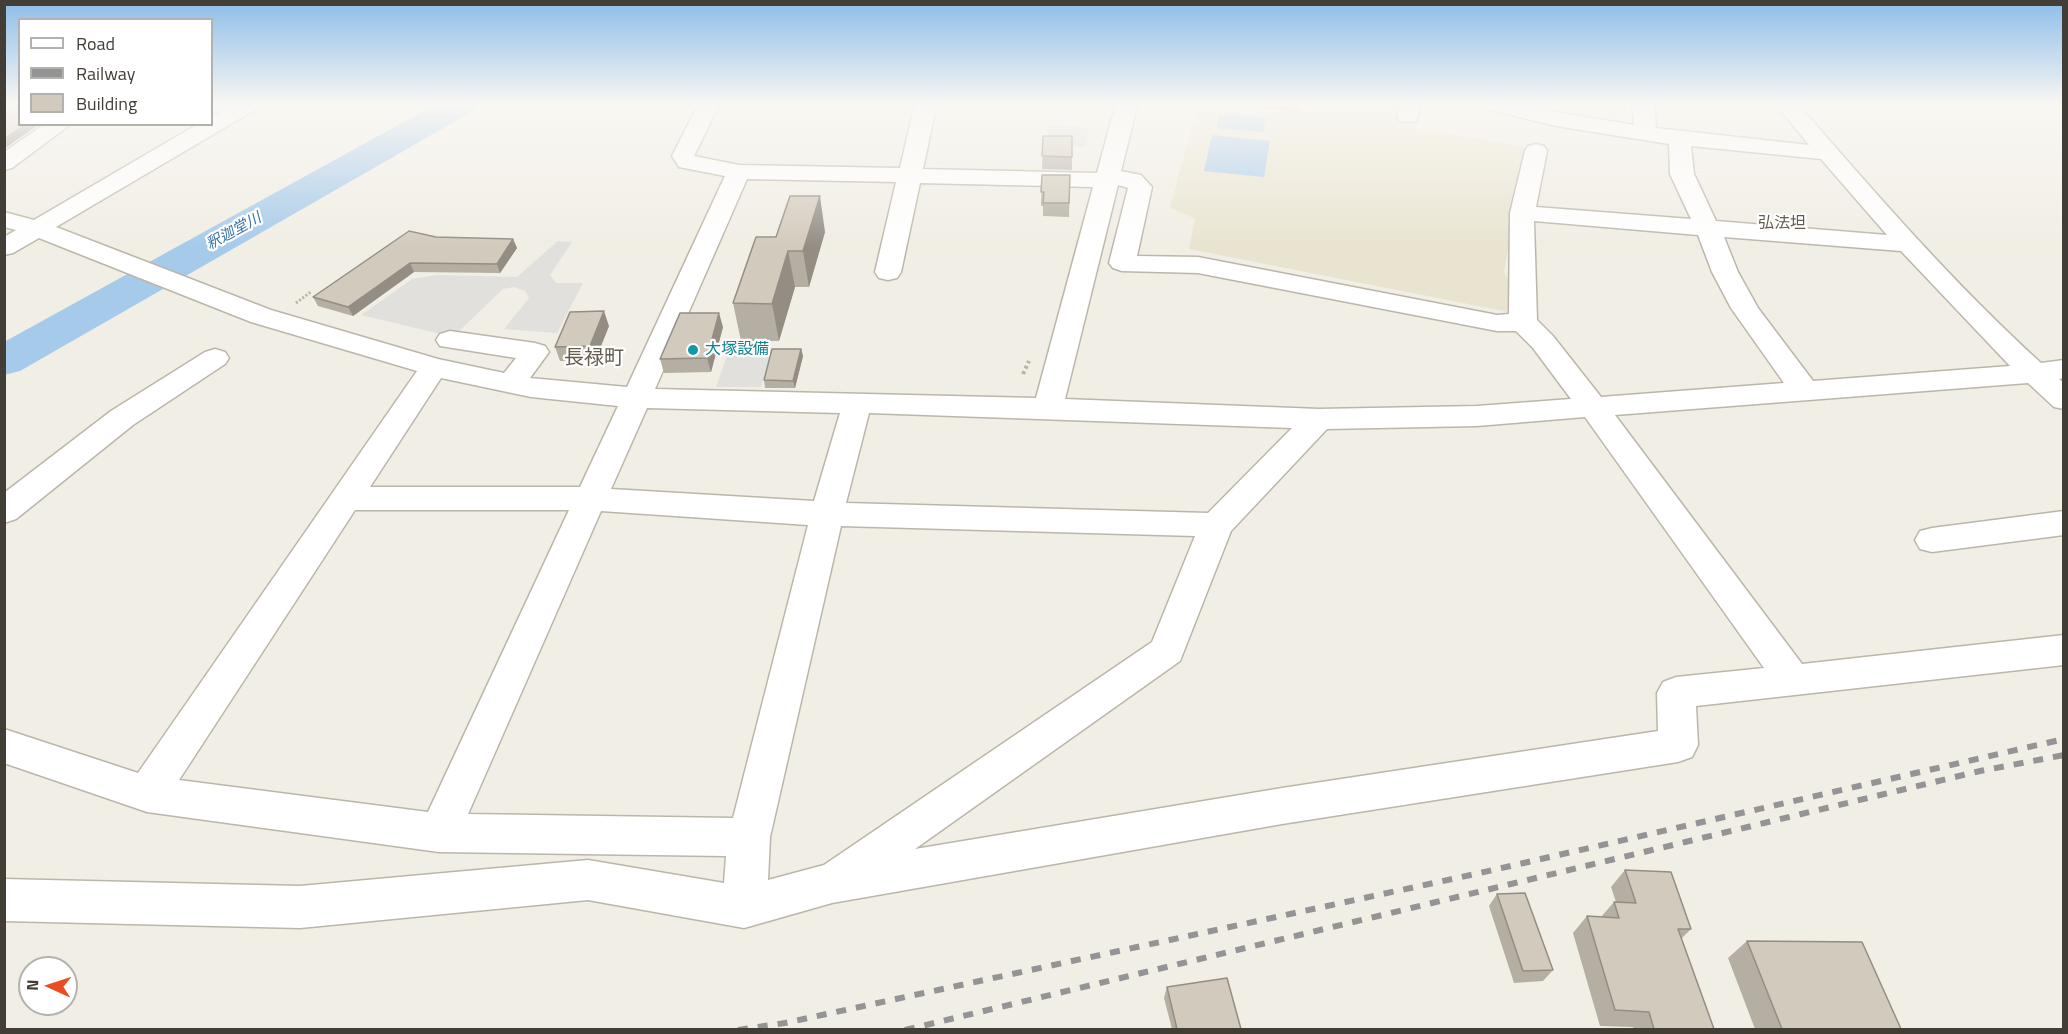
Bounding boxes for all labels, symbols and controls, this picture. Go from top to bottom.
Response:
legend [18,18,213,126]
text: Road [76,30,115,57]
text: Railway [76,60,135,87]
text: Building [76,90,137,117]
water label: 釈迦堂川 [203,210,265,254]
district label: 弘法坦 [1758,214,1806,234]
place label: 大塚設備 [705,340,769,360]
marker: 大塚設備 [686,343,700,357]
district label: 長禄町 [564,347,624,371]
north arrow [18,956,78,1016]
text: N [20,979,44,991]

